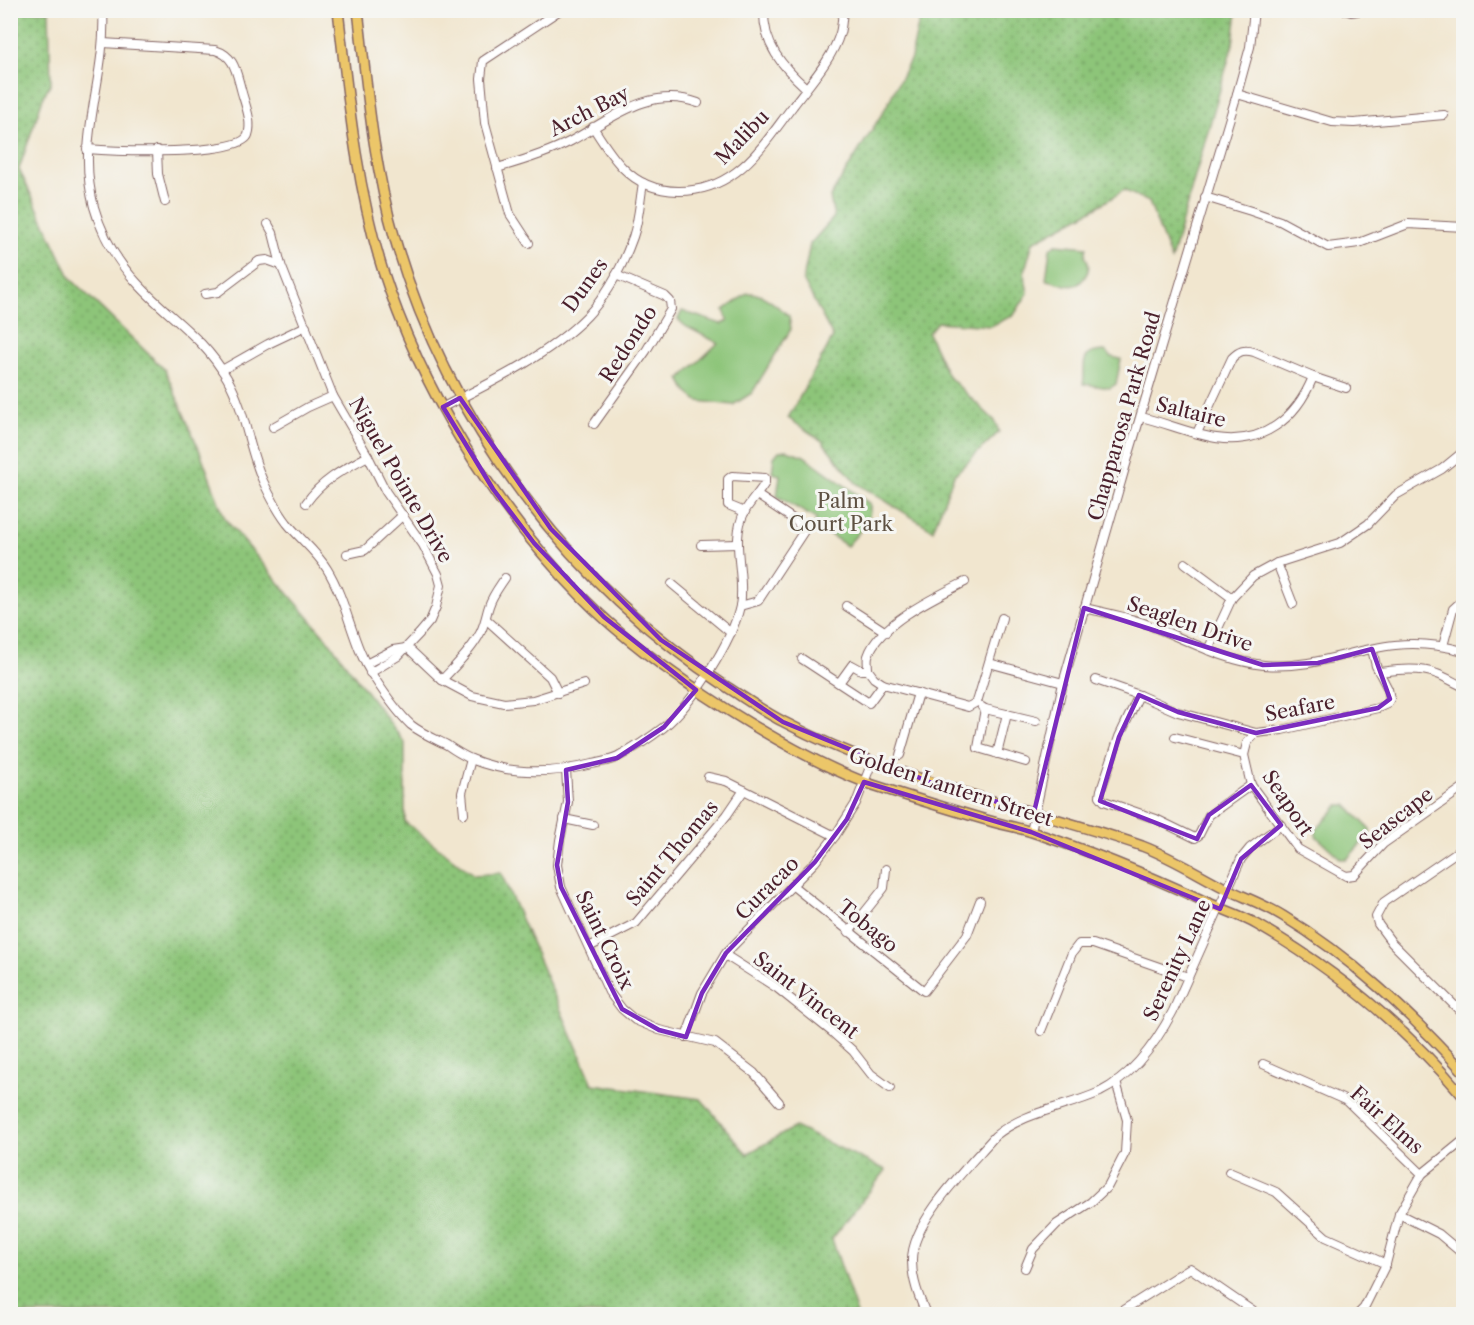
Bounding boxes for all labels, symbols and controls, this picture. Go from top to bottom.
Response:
street label: Arch Bay [544,80,634,142]
street label: Malibu [710,105,774,169]
street label: Dunes [557,253,613,317]
street label: Redondo [594,301,662,387]
street label: Chapparosa Park Road [1083,309,1165,523]
street label: Saltaire [1153,392,1229,432]
street label: Niguel Pointe Drive [344,393,458,567]
park label: Palm Court Park [789,489,895,536]
street label: Seaglen Drive [1124,591,1256,657]
street label: Seafare [1263,689,1337,727]
street label: Golden Lantern Street [846,743,1056,831]
street label: Seaport [1257,766,1319,840]
street label: Seascape [1354,782,1438,854]
street label: Saint Thomas [621,795,723,911]
street label: Curacao [730,851,804,925]
street label: Saint Croix [571,887,639,994]
street label: Tobago [833,894,903,958]
street label: Serenity Lane [1138,895,1216,1025]
street label: Saint Vincent [749,946,863,1044]
street label: Fair Elms [1346,1081,1428,1159]

